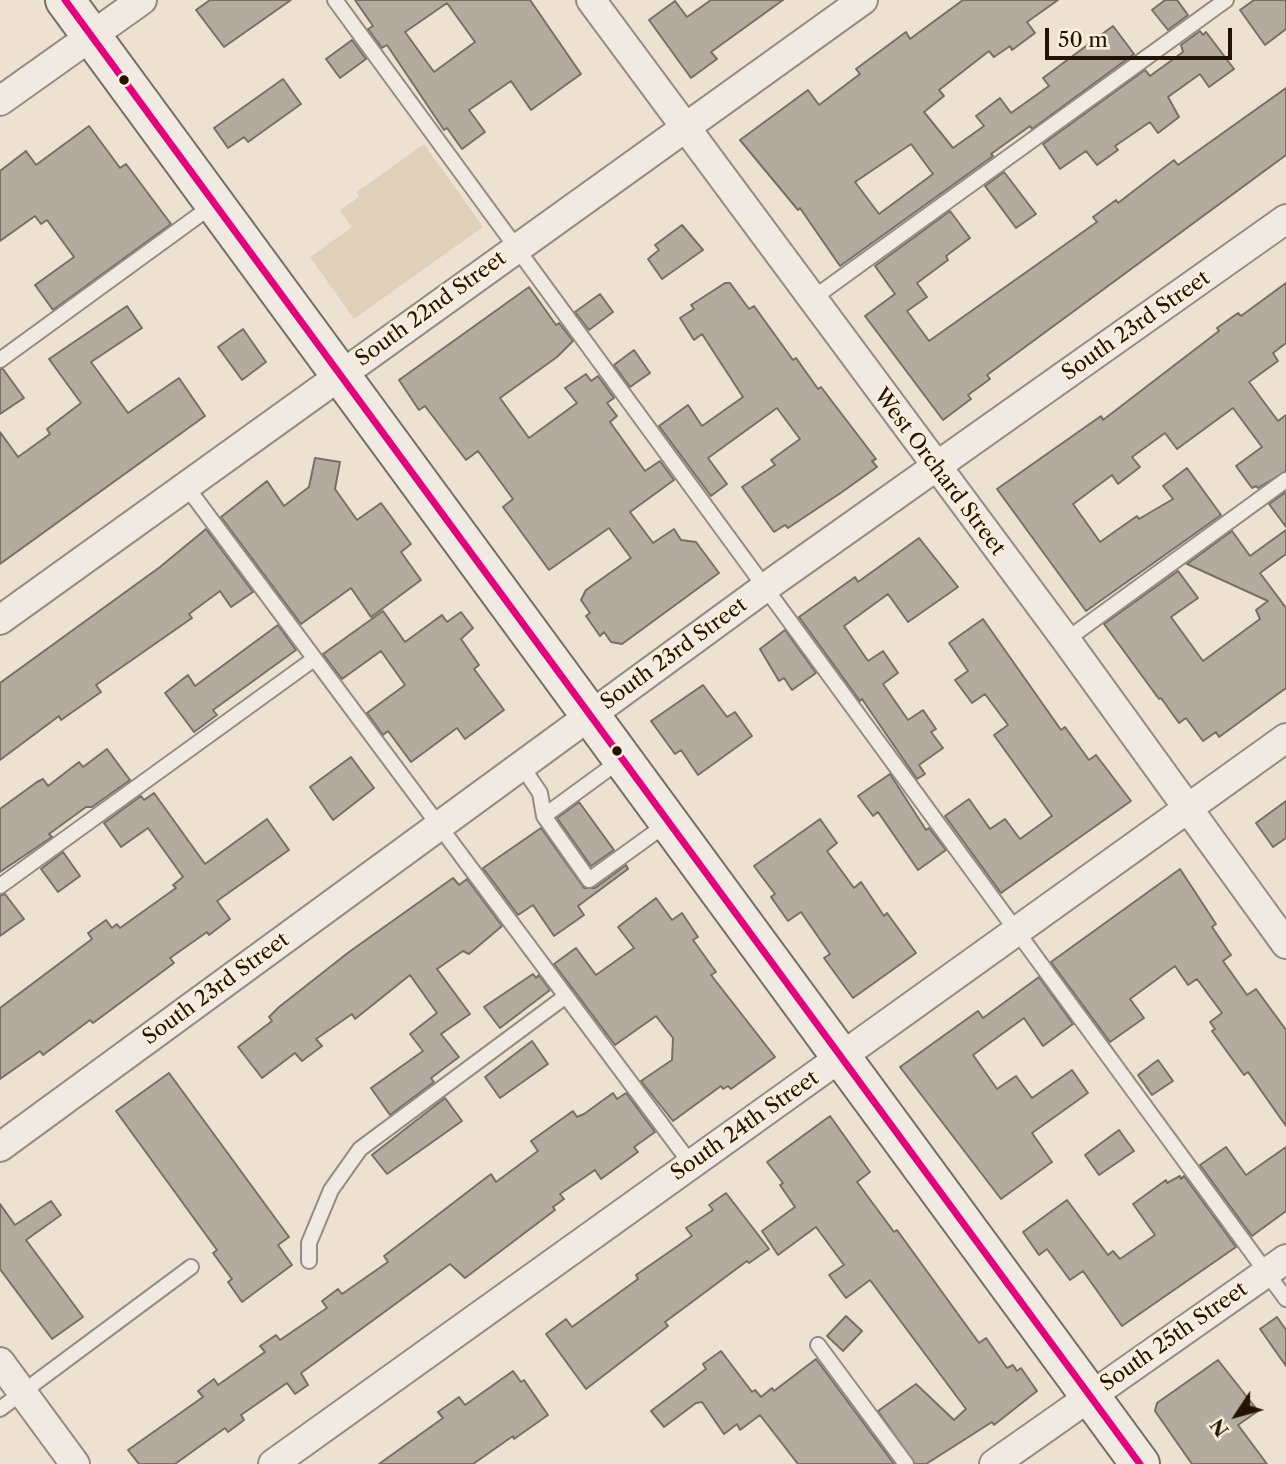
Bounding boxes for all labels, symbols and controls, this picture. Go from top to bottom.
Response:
scale bar [1048,14,1235,58]
text: 50 m [1058,27,1108,52]
unlabelled marker [117,73,131,87]
street label: South 22nd Street [351,246,511,372]
street label: South 23rd Street [1057,266,1215,386]
street label: West Orchard Street [868,383,1010,561]
street label: South 23rd Street [596,592,752,716]
unlabelled marker [610,744,624,758]
street label: South 23rd Street [138,927,294,1051]
street label: South 24th Street [666,1066,824,1186]
street label: South 25th Street [1096,1277,1252,1397]
north arrow [1202,1380,1272,1450]
text: N [1205,1414,1234,1441]

